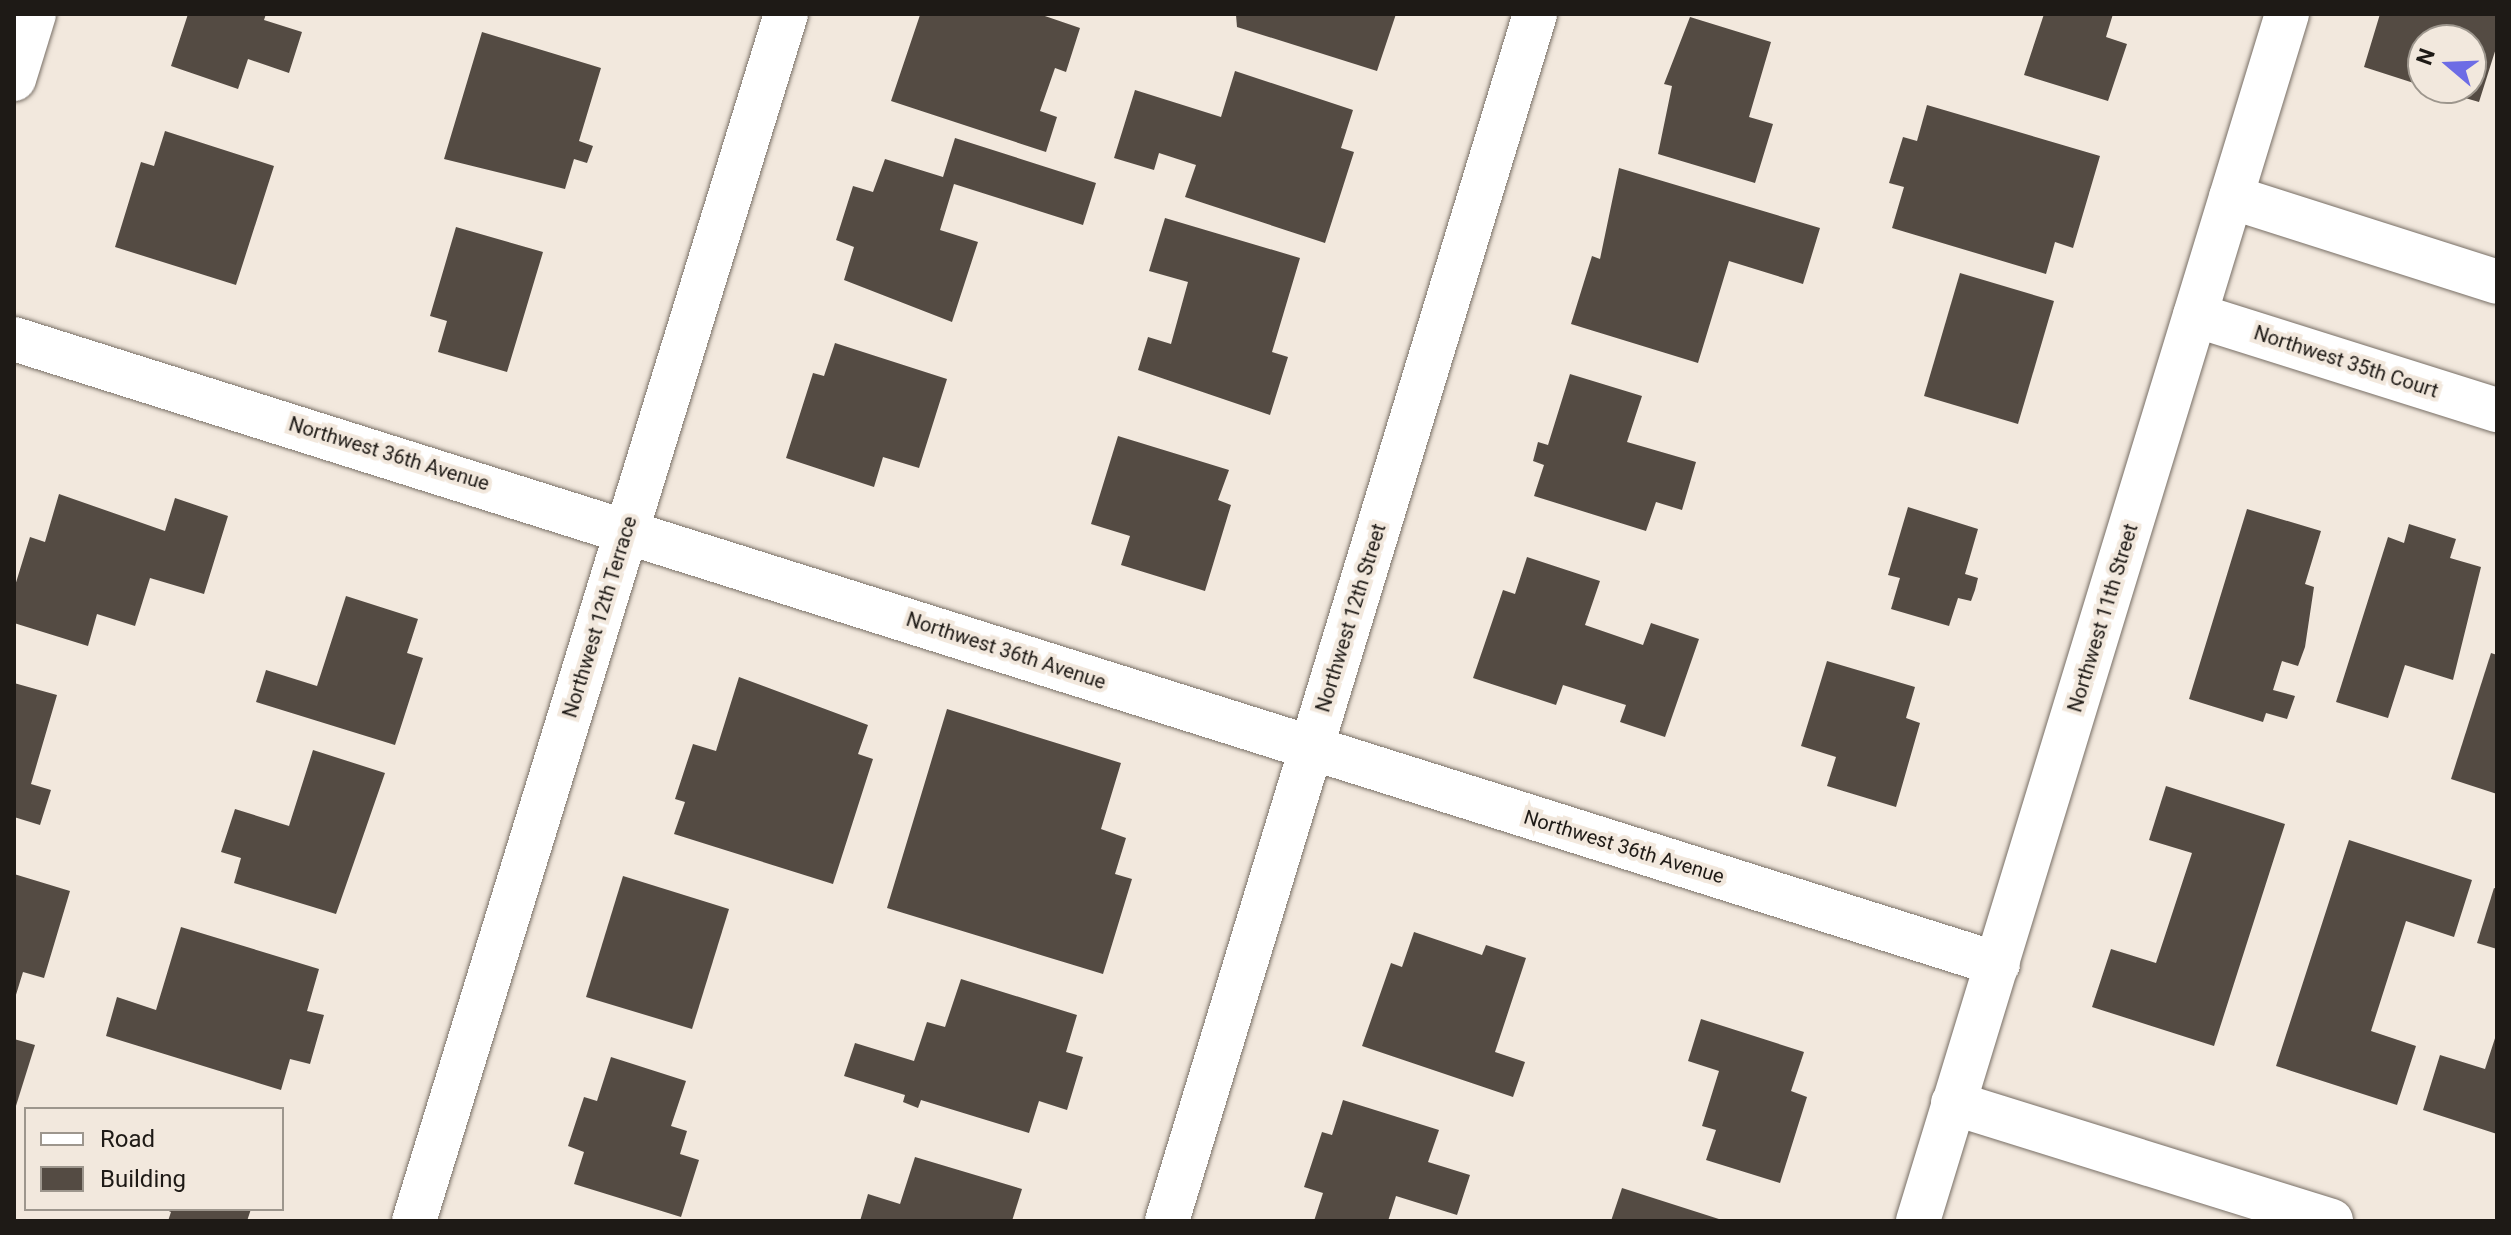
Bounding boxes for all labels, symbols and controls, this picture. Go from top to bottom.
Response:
north arrow [2407,24,2487,104]
text: N [2411,45,2440,68]
street label: Northwest 35th Court [2251,321,2441,403]
street label: Northwest 36th Avenue [286,412,492,496]
street label: Northwest 12th Terrace [558,513,642,721]
street label: Northwest 12th Street [1311,521,1391,715]
street label: Northwest 11th Street [2063,521,2143,715]
street label: Northwest 36th Avenue [903,607,1109,695]
street label: Northwest 36th Avenue [1521,805,1727,889]
legend [24,1107,284,1211]
text: Road [100,1125,155,1153]
text: Building [100,1165,186,1193]

